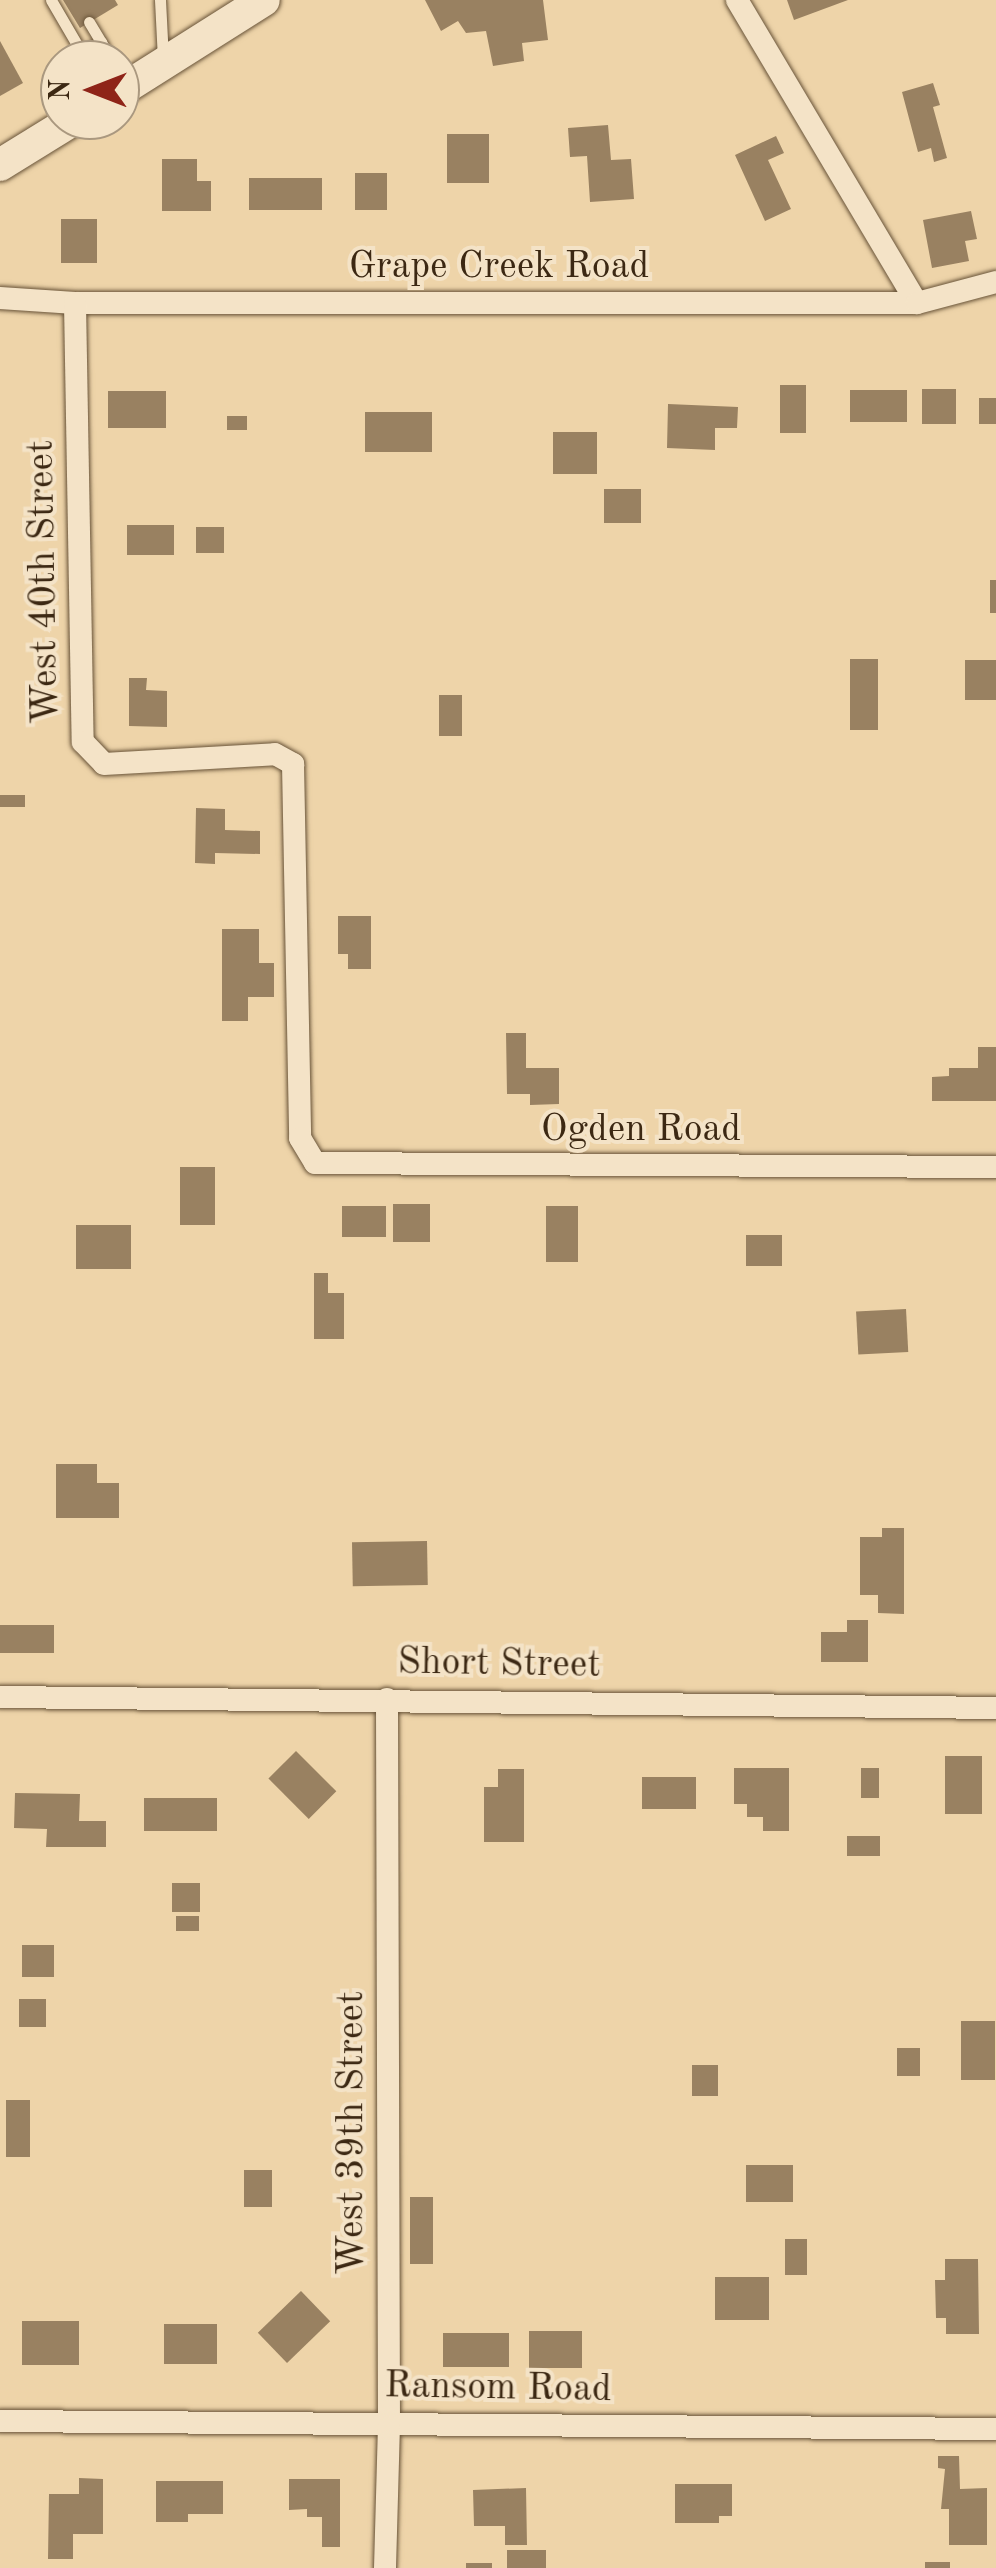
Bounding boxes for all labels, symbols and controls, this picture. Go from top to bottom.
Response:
north arrow [40,40,140,140]
text: N [48,79,76,101]
street label: Grape Creek Road [349,245,649,291]
street label: West 40th Street [20,440,70,724]
street label: Ogden Road [541,1108,741,1154]
street label: Short Street [397,1640,601,1690]
street label: West 39th Street [330,1991,376,2275]
street label: Ransom Road [384,2364,612,2414]

